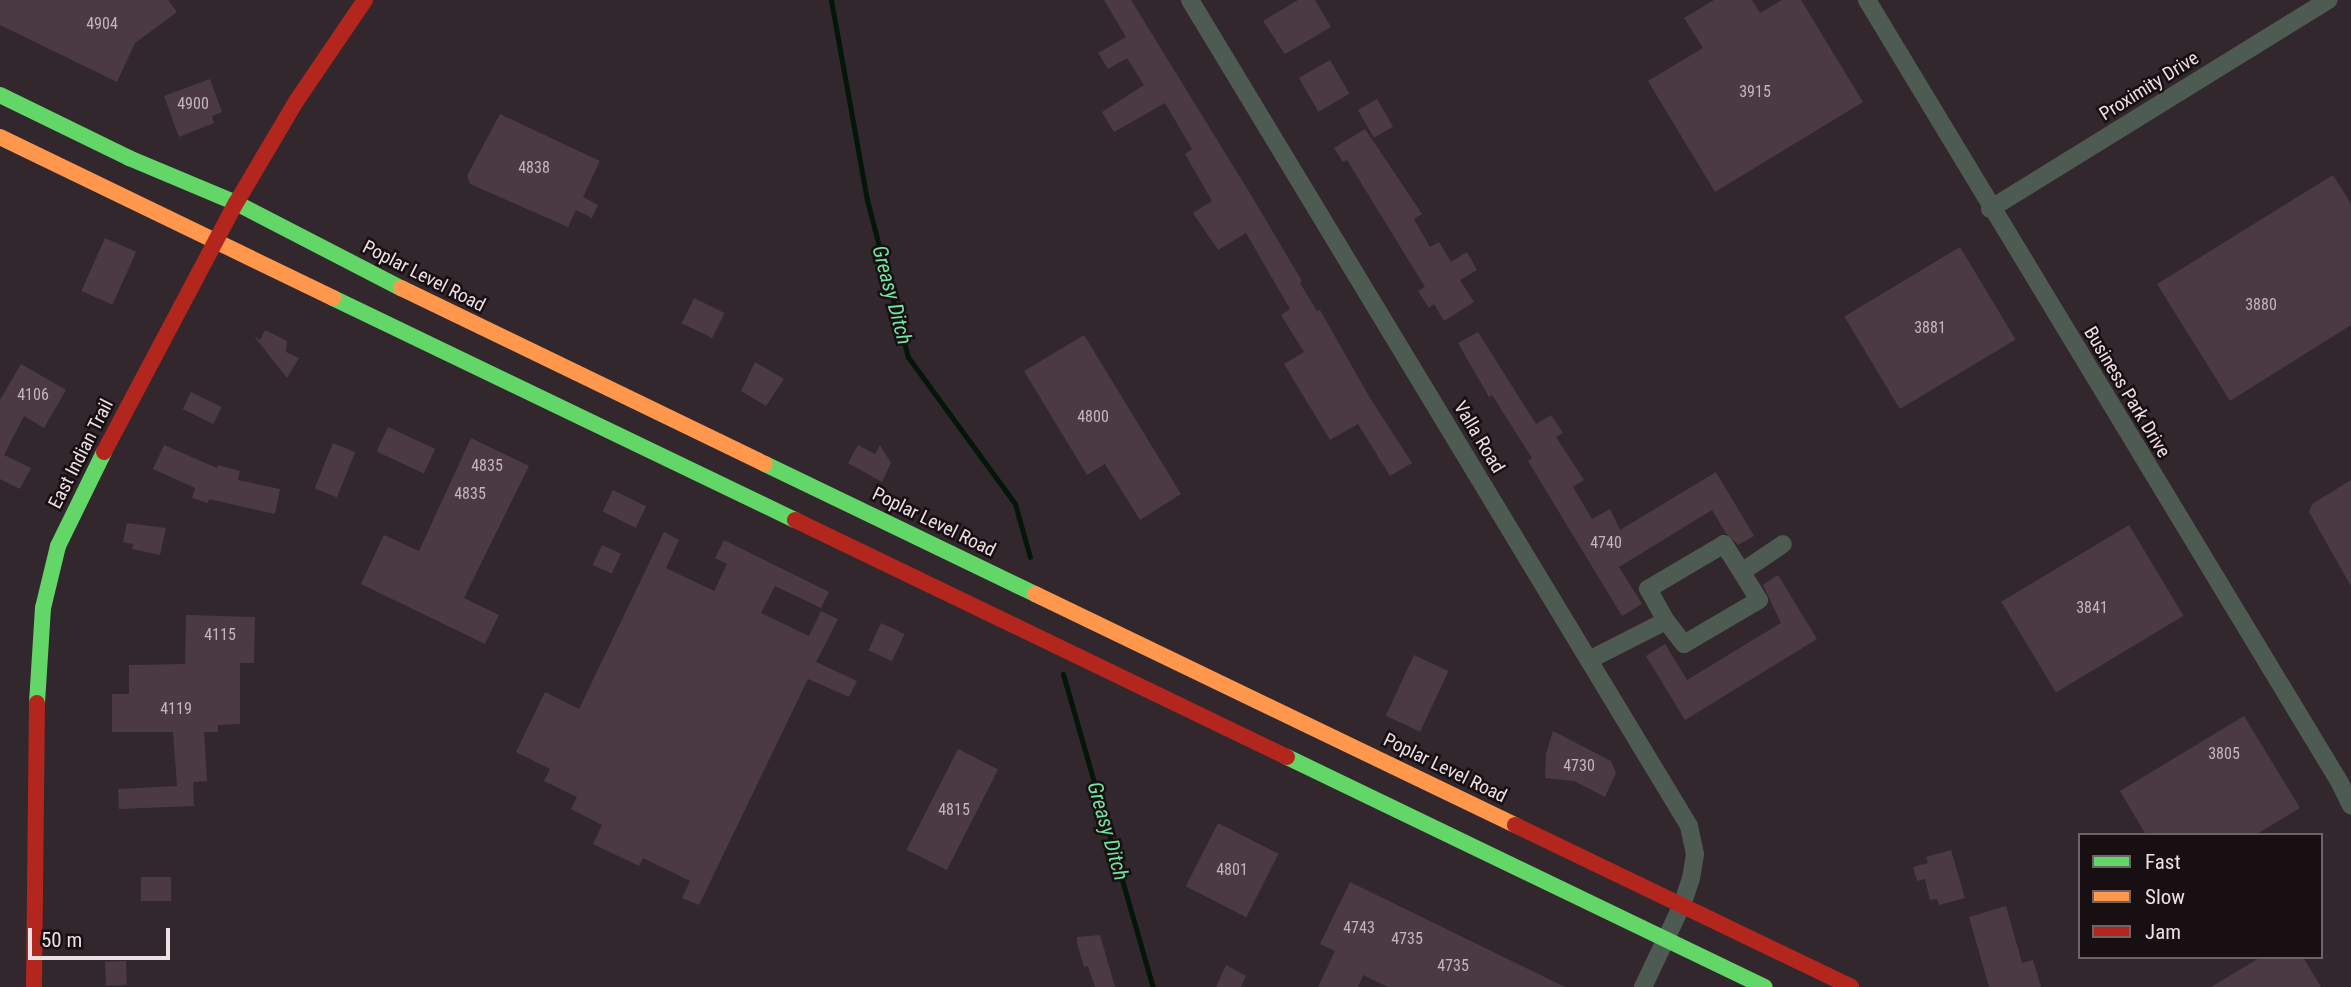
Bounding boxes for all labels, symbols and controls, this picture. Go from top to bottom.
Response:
house number: 4904 [86,14,118,34]
street label: Proximity Drive [2095,46,2203,126]
house number: 3915 [1739,82,1771,102]
house number: 4900 [177,94,209,114]
house number: 4838 [518,158,550,178]
street label: Poplar Level Road [359,235,489,317]
water label: Greasy Ditch [867,243,917,347]
house number: 3880 [2245,295,2277,315]
house number: 3881 [1914,318,1946,338]
street label: Business Park Drive [2079,322,2175,462]
house number: 4106 [17,385,49,405]
street label: East Indian Trail [44,395,118,513]
street label: Valla Road [1449,397,1509,477]
house number: 4800 [1077,407,1109,427]
house number: 4835 [471,456,503,476]
street label: Poplar Level Road [869,482,999,562]
house number: 4835 [454,484,486,504]
house number: 4740 [1590,533,1622,553]
house number: 3841 [2076,598,2108,618]
house number: 4115 [204,625,236,645]
house number: 4119 [160,699,192,719]
street label: Poplar Level Road [1380,728,1510,808]
house number: 3805 [2208,744,2240,764]
house number: 4730 [1563,756,1595,776]
water label: Greasy Ditch [1082,779,1134,883]
house number: 4815 [938,800,970,820]
legend [2078,833,2323,959]
text: Fast [2145,850,2181,874]
house number: 4801 [1216,860,1248,880]
text: Slow [2145,885,2185,909]
scale bar [32,914,173,958]
house number: 4743 [1343,918,1375,938]
text: Jam [2145,920,2181,944]
text: 50 m [41,928,82,952]
house number: 4735 [1391,929,1423,949]
house number: 4735 [1437,956,1469,976]

